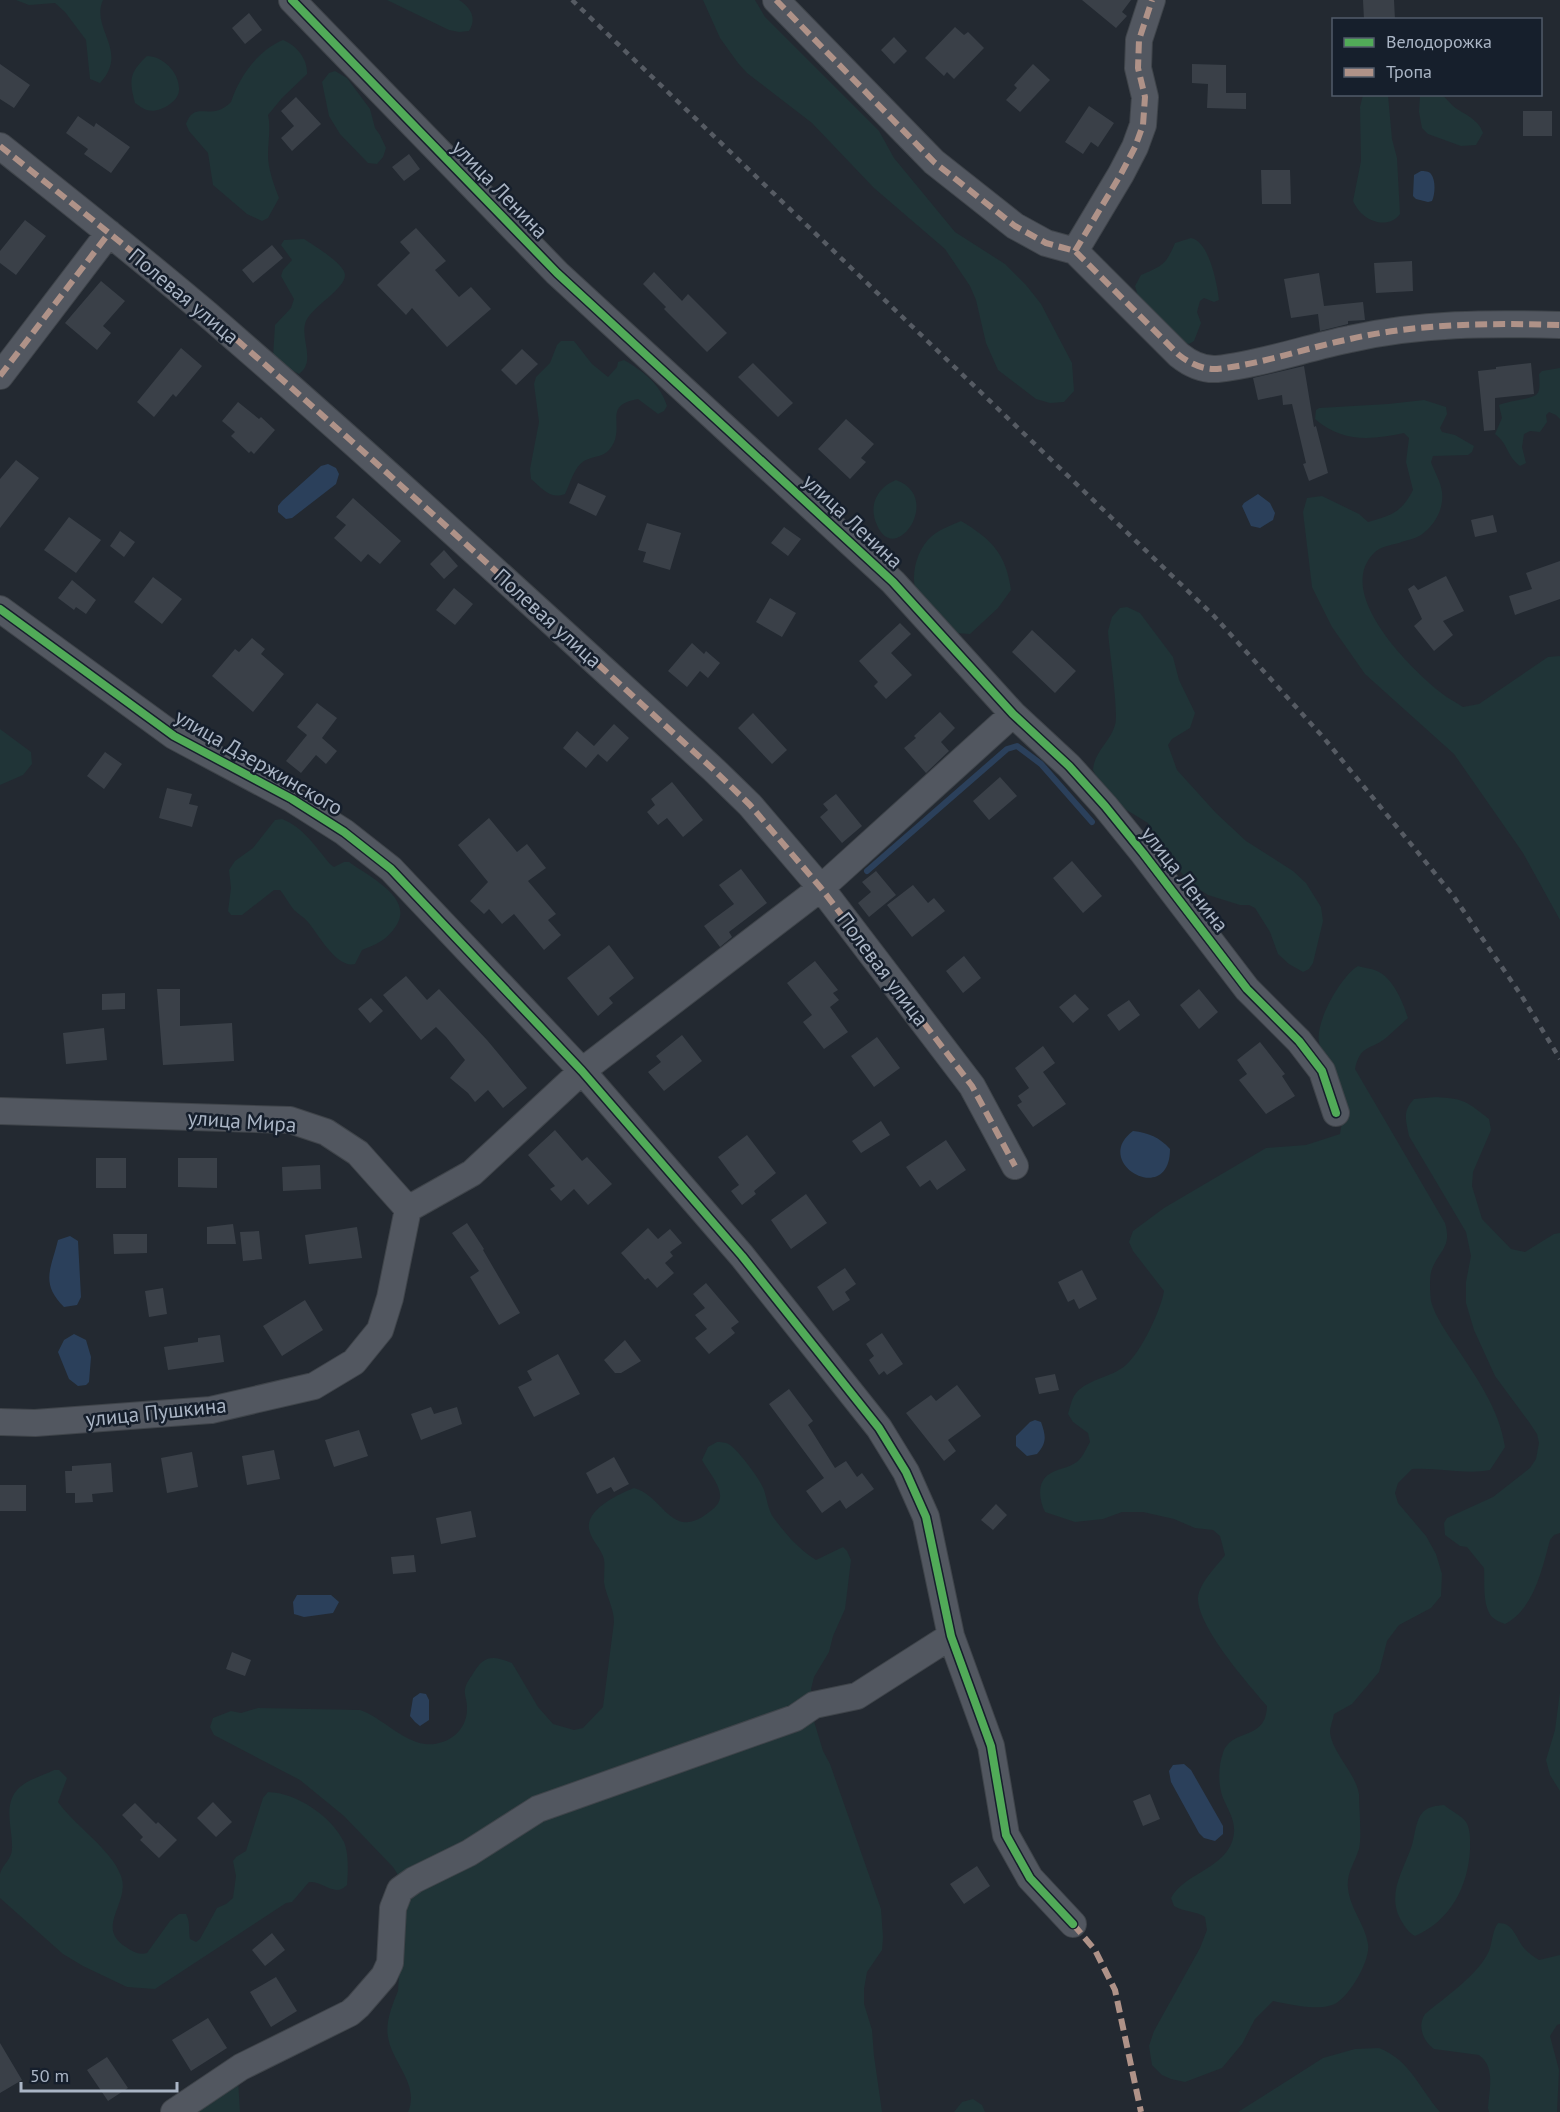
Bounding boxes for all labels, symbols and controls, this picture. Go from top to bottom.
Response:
legend [1332,18,1542,96]
text: Велодорожка [1386,30,1492,53]
text: Тропа [1386,60,1432,83]
street label: улица Ленина [446,134,554,244]
street label: Полевая улица [123,242,245,350]
street label: улица Ленина [797,468,909,574]
street label: Полевая улица [488,562,608,674]
street label: улица Дзержинского [170,703,348,821]
street label: улица Ленина [1135,821,1235,937]
street label: Полевая улица [831,907,935,1031]
street label: улица Мира [187,1104,297,1138]
street label: улица Пушкина [84,1391,228,1433]
scale bar [21,2055,177,2093]
text: 50 m [30,2064,69,2087]

